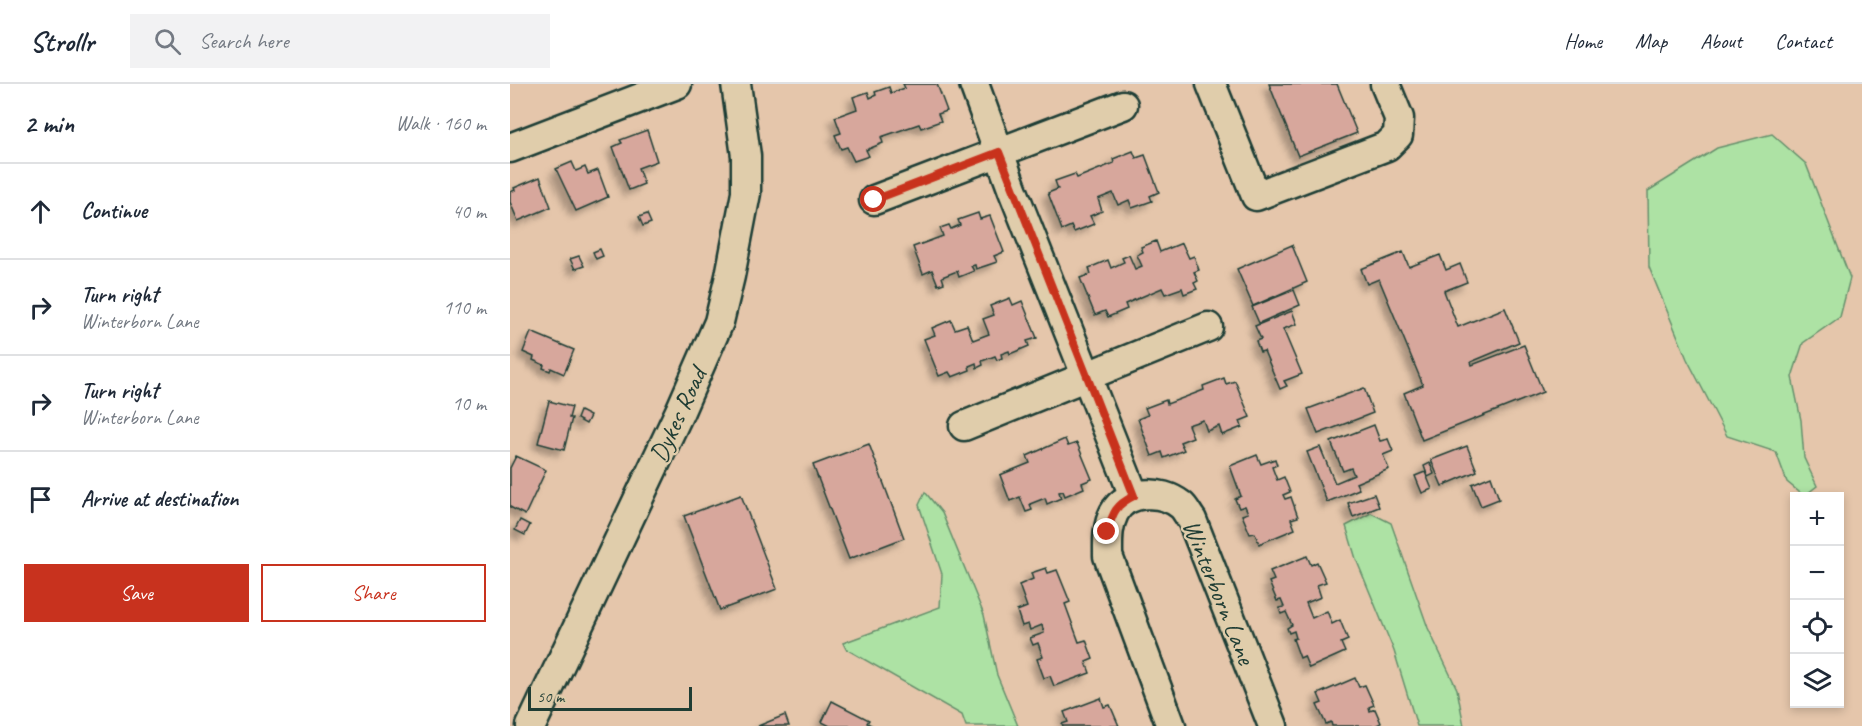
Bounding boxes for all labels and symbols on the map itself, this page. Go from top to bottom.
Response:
route start [860,186,886,212]
street label: Dykes Road [642,359,716,467]
street label: Winterborn Lane [1175,515,1264,671]
route end [1093,518,1119,544]
scale bar [528,684,692,712]

